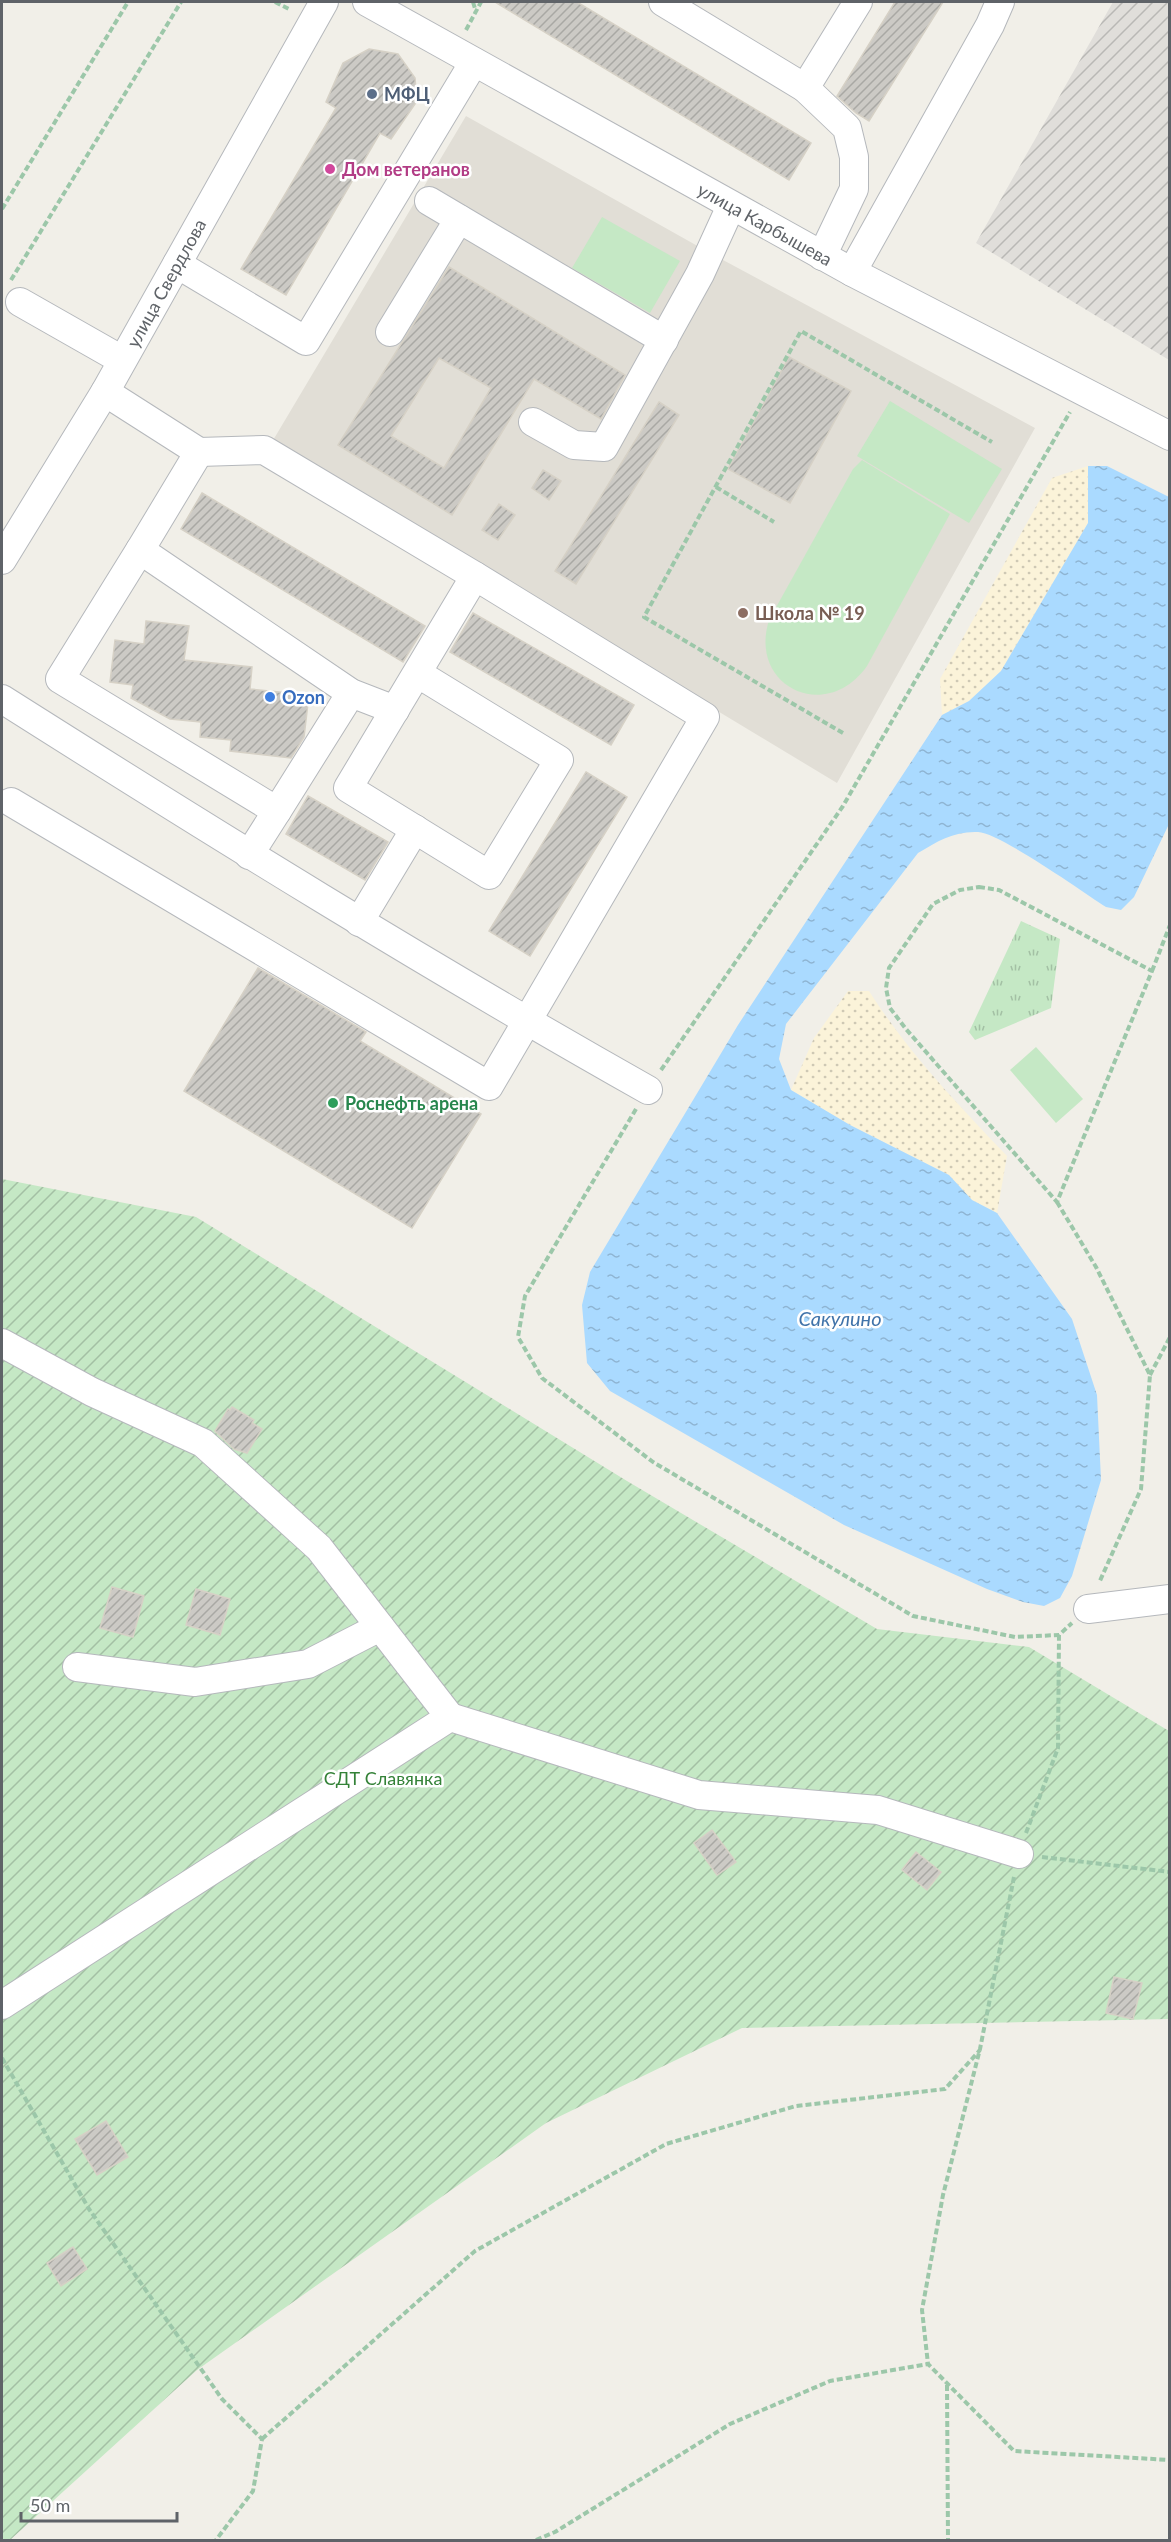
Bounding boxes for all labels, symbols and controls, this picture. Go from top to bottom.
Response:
place label: МФЦ [384,83,430,105]
marker: МФЦ [365,87,379,101]
place label: Дом ветеранов [342,158,470,180]
marker: Дом ветеранов [323,162,337,176]
street label: улица Карбышева [694,178,836,270]
street label: улица Свердлова [122,215,210,351]
place label: Школа № 19 [755,602,865,624]
marker: Школа № 19 [736,606,750,620]
place label: Ozon [282,686,325,708]
marker: Ozon [263,690,277,704]
place label: Роснефть арена [345,1092,478,1114]
marker: Роснефть арена [326,1096,340,1110]
water label: Сакулино [798,1306,882,1330]
park label: СДТ Славянка [324,1767,442,1789]
scale bar [21,2485,177,2523]
text: 50 m [30,2494,70,2516]

